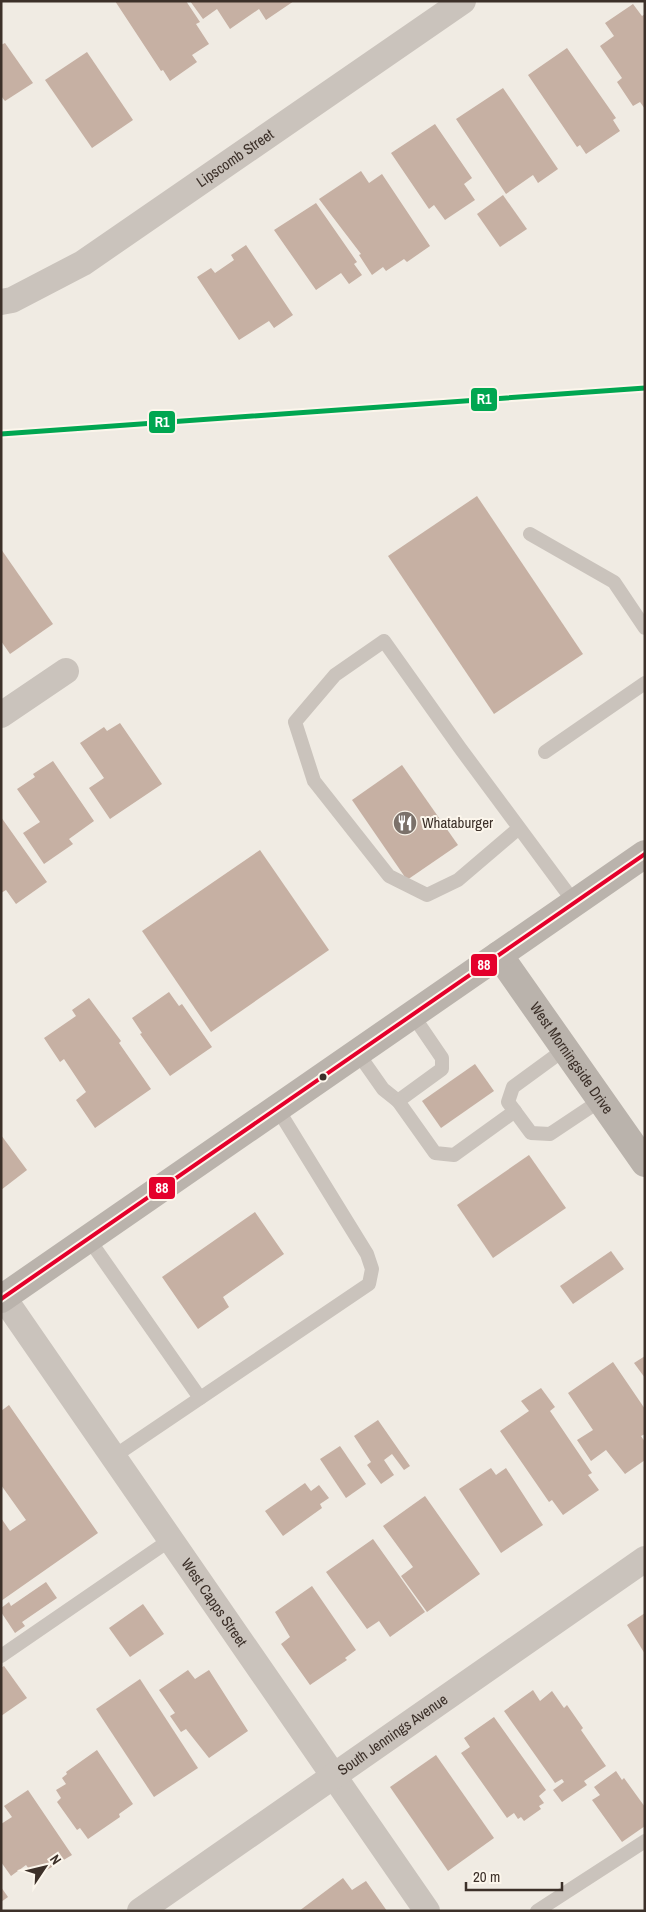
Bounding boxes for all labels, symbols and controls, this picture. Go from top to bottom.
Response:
street label: Lipscomb Street [192,123,278,192]
line badge: R1 [470,387,498,412]
text: R1 [477,390,492,408]
line badge: R1 [148,410,176,434]
text: R1 [155,413,170,431]
restaurant icon: Whataburger [392,810,418,836]
place label: Whataburger [422,812,493,833]
line badge: 88 [470,953,498,977]
text: 88 [478,956,490,974]
street label: West Morningside Drive [525,998,619,1118]
unlabelled marker [318,1072,328,1082]
line badge: 88 [148,1176,176,1200]
text: 88 [156,1179,168,1197]
street label: West Capps Street [177,1554,253,1651]
street label: South Jennings Avenue [333,1689,452,1780]
north arrow [20,1842,70,1892]
text: N [46,1851,65,1868]
scale bar [466,1860,562,1892]
text: 20 m [473,1866,500,1887]

